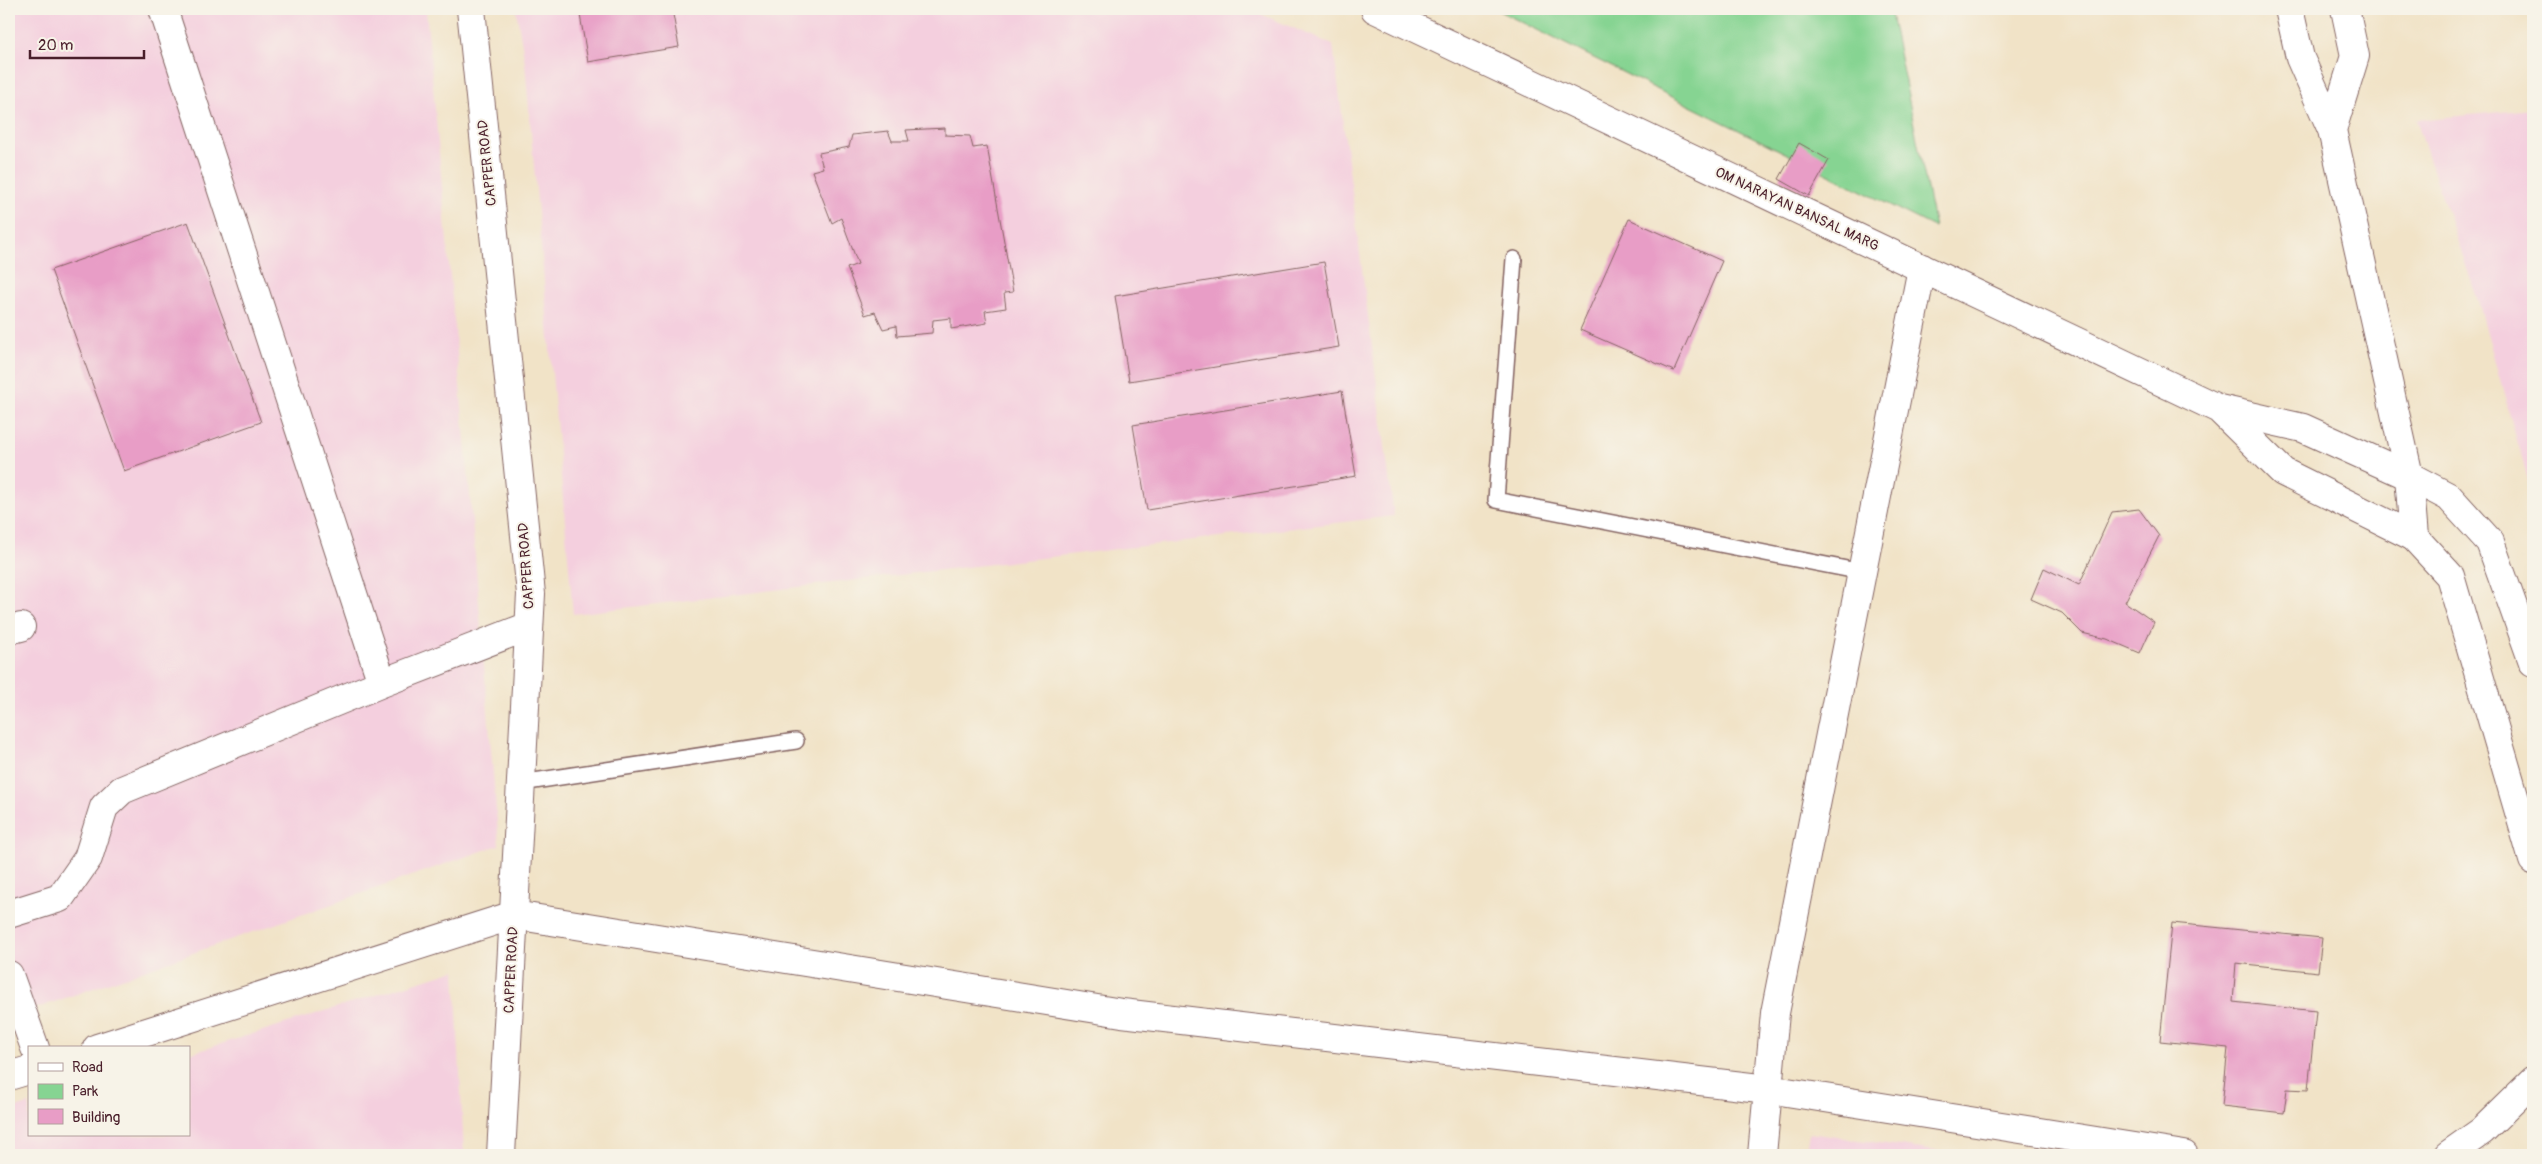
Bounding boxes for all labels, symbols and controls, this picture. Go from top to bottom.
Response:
scale bar [30,28,144,60]
text: 20 m [38,36,73,55]
street label: CAPPER ROAD [474,119,500,207]
street label: OM NARAYAN BANSAL MARG [1712,164,1882,254]
street label: CAPPER ROAD [514,522,537,610]
street label: CAPPER ROAD [500,926,522,1014]
legend [28,1046,190,1136]
text: Road [72,1058,103,1077]
text: Park [72,1082,99,1101]
text: Building [72,1108,120,1127]

